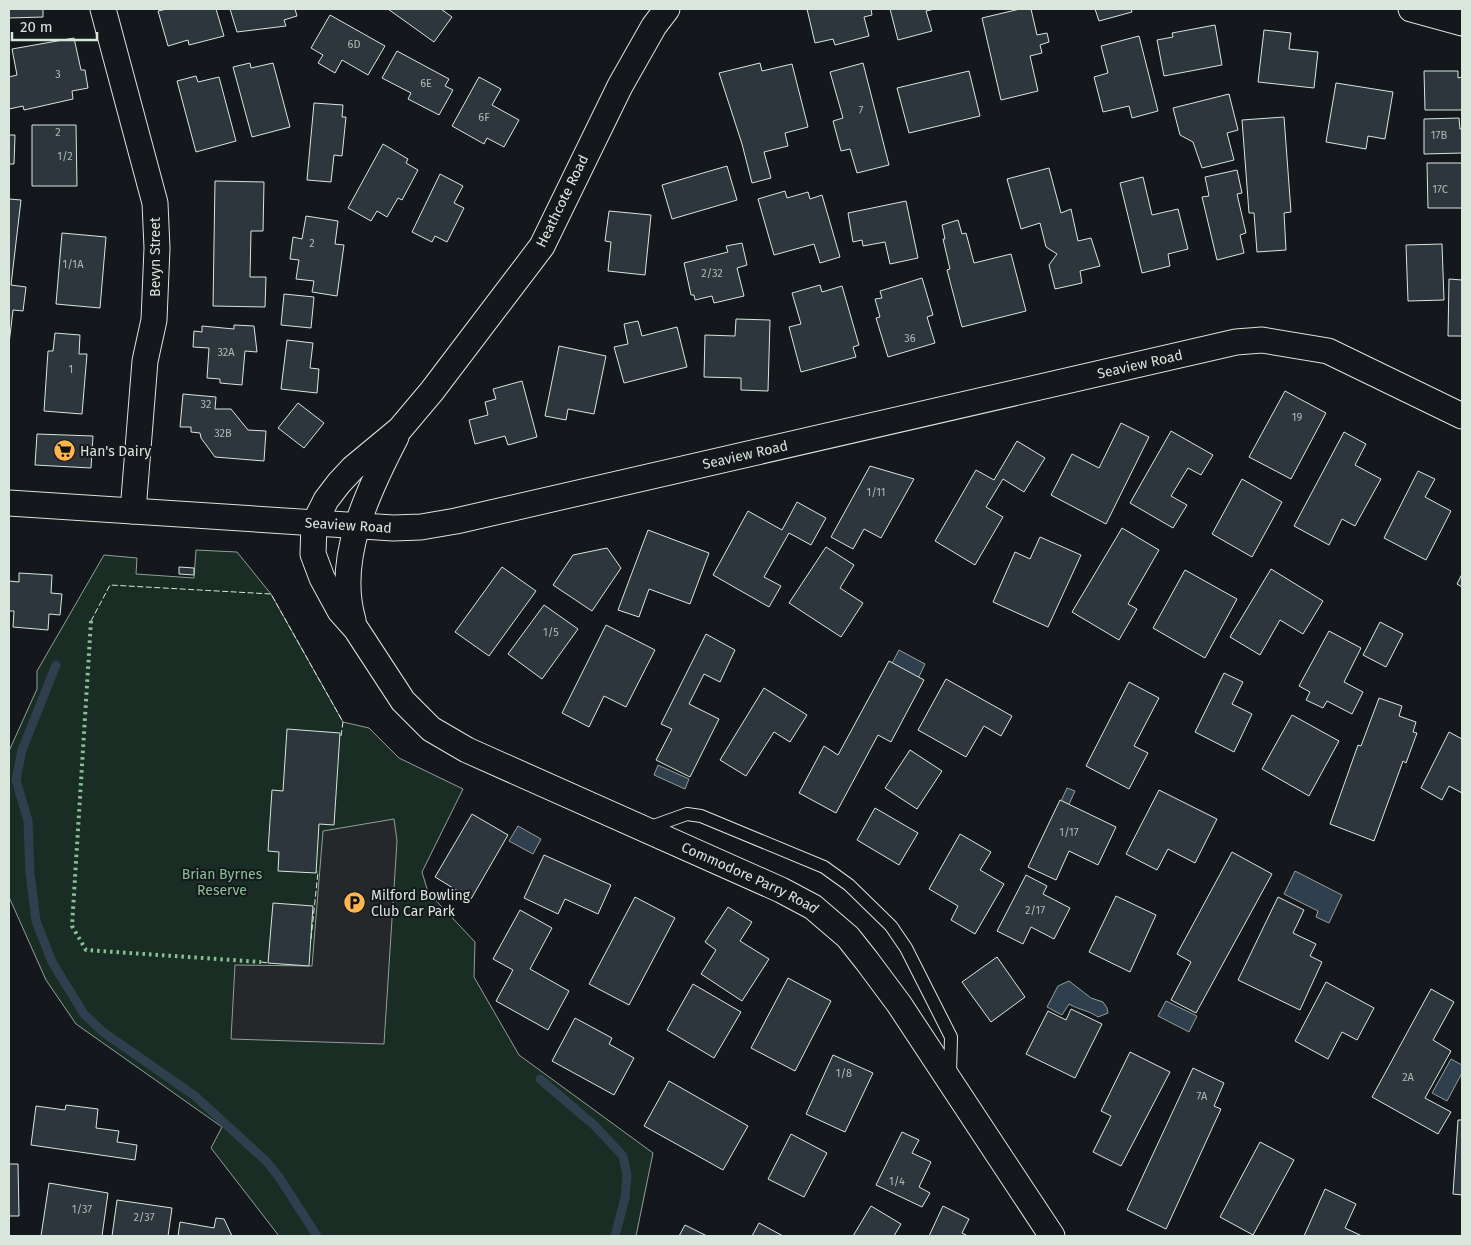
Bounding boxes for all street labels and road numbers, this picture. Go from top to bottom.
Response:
street label: Heathcote Road [533,152,592,250]
street label: Bevyn Street [147,216,164,297]
street label: Seaview Road [1096,347,1184,383]
street label: Seaview Road [701,437,790,473]
street label: Seaview Road [304,514,392,537]
street label: Commodore Parry Road [679,839,822,917]

